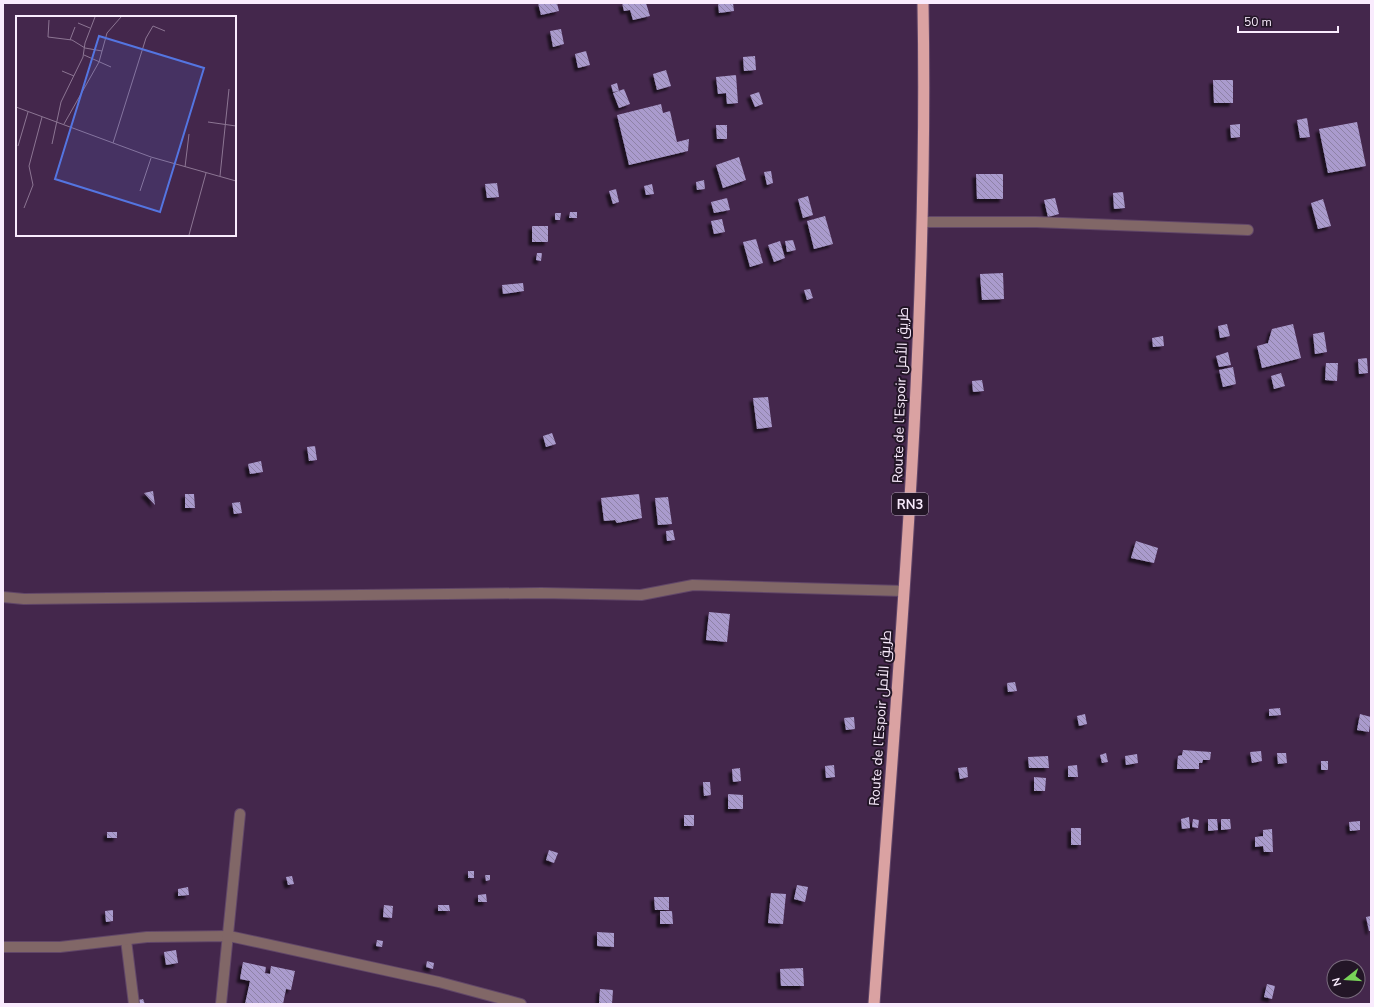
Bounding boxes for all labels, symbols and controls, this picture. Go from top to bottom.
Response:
scale bar [1238,8,1338,34]
text: 50 m [1244,14,1272,30]
inset map [16,16,236,236]
street label: Route de l’Espoir طريق الأمل [888,307,913,484]
road number: RN3 [892,493,928,515]
street label: Route de l’Espoir طريق الأمل [865,629,896,807]
north arrow [1326,959,1366,999]
text: N [1329,976,1345,988]

